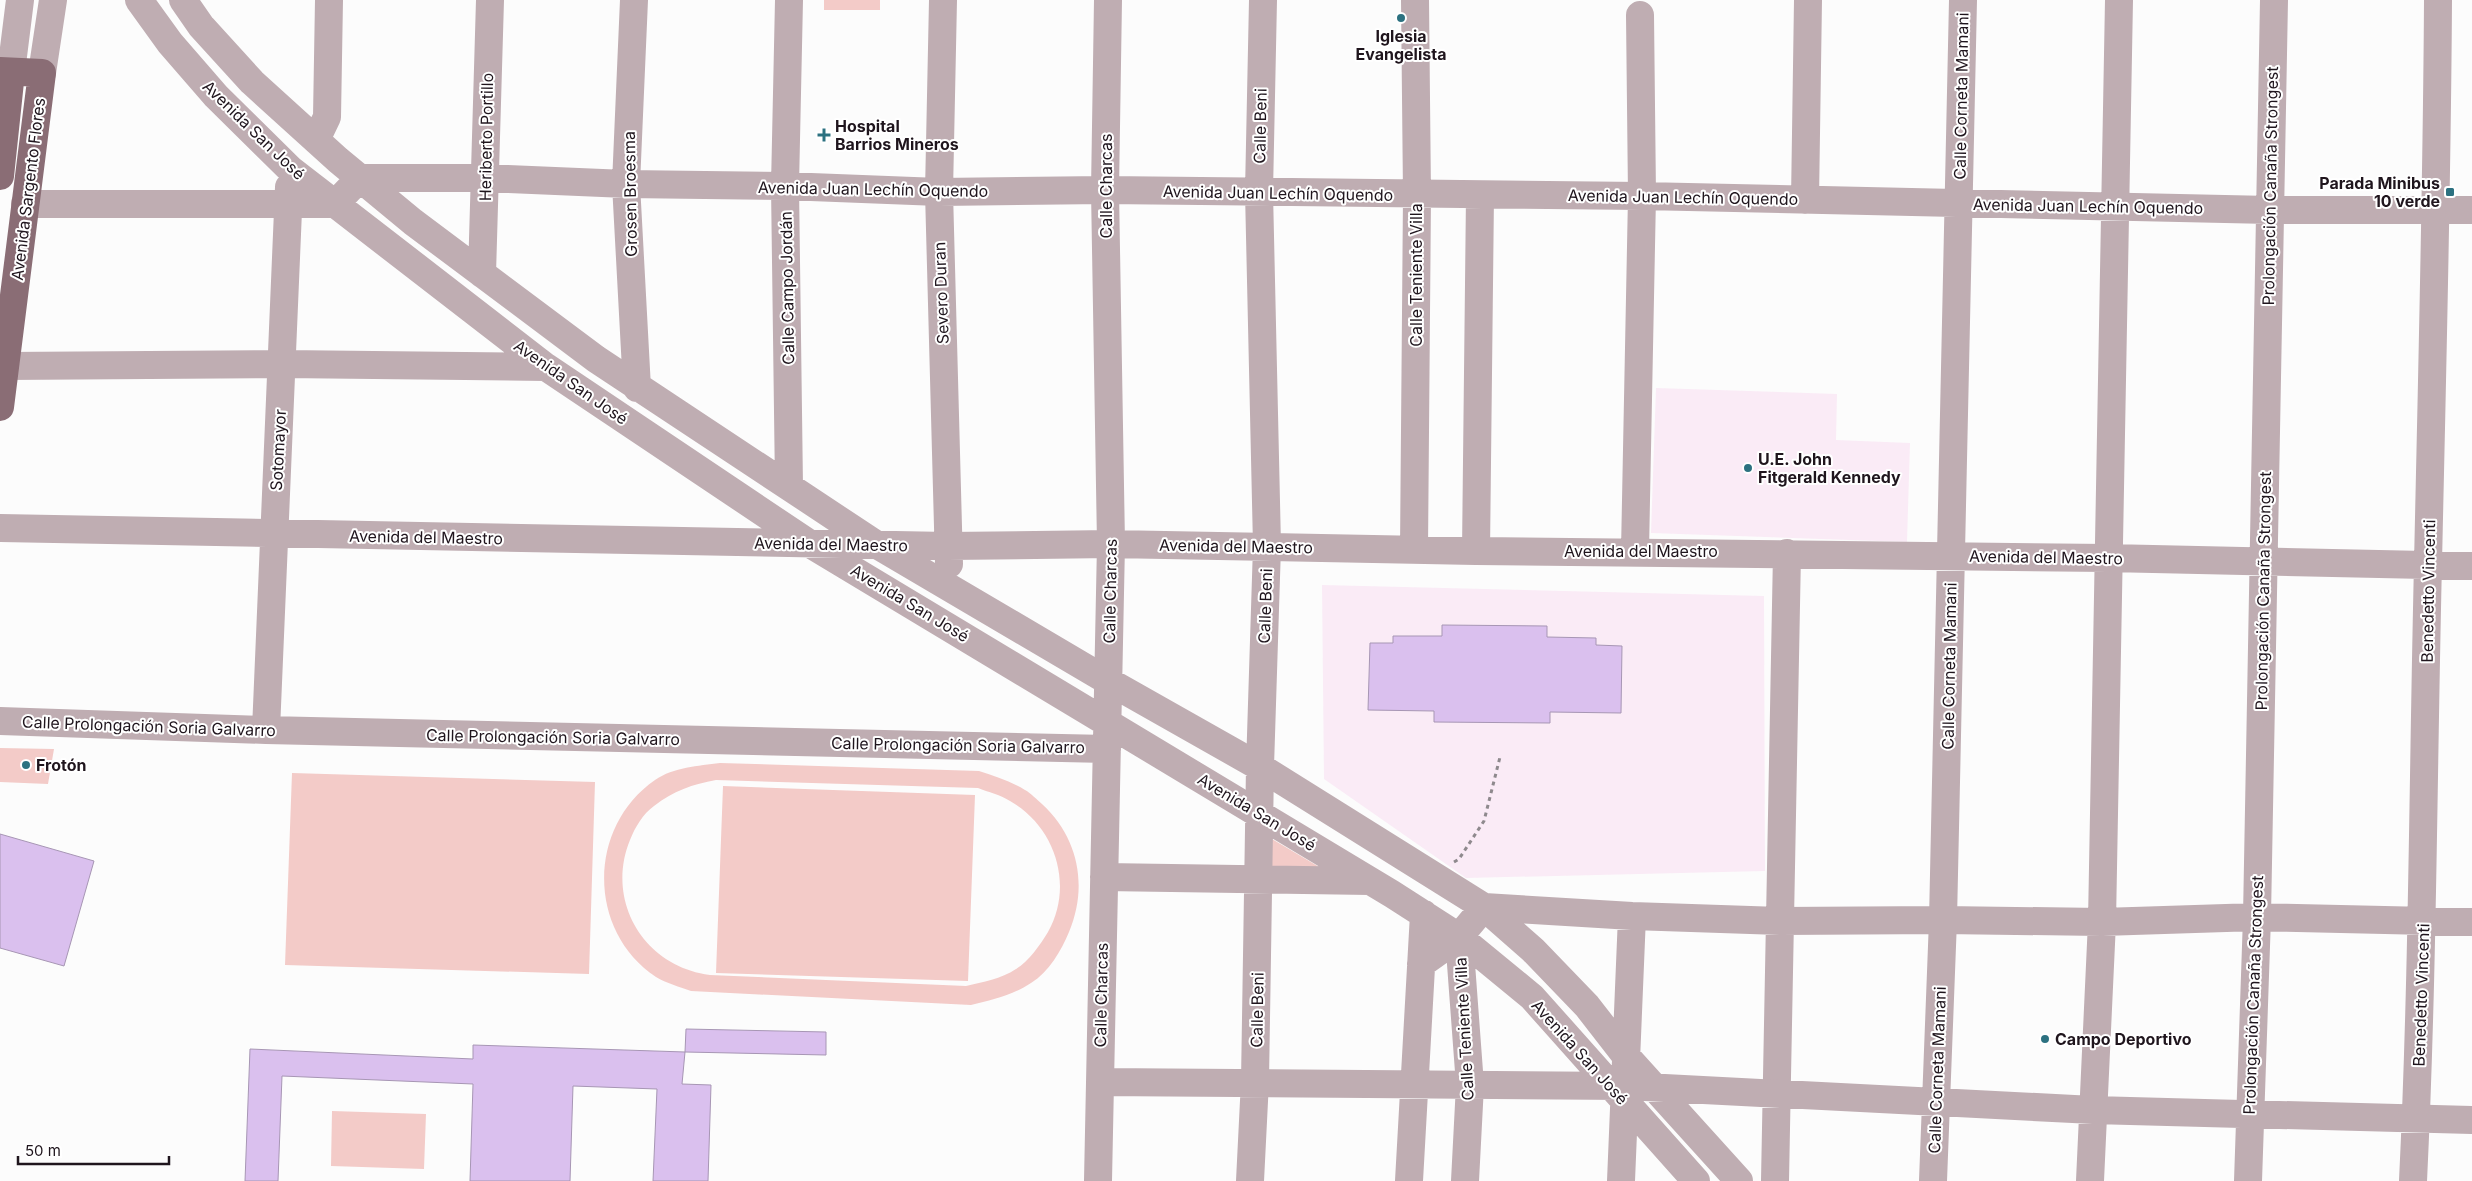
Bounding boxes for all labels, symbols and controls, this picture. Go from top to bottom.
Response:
marker: Iglesia Evangelista [1395,12,1407,24]
street label: Calle Corneta Mamani [1950,12,1972,180]
place label: Iglesia Evangelista [1356,26,1446,64]
street label: Prolongación Canaña Strongest [2258,66,2282,306]
street label: Heriberto Portillo [475,73,497,201]
street label: Avenida San José [199,76,309,184]
street label: Calle Beni [1249,88,1271,164]
street label: Avenida Sargento Flores [7,97,49,281]
place label: Hospital Barrios Mineros [835,116,959,154]
marker: Hospital Barrios Mineros [817,128,831,142]
street label: Grosen Broesma [619,131,641,257]
street label: Calle Charcas [1096,134,1116,238]
place label: Parada Minibus 10 verde [2319,173,2440,211]
street label: Avenida Juan Lechín Oquendo [758,177,988,201]
street label: Avenida Juan Lechín Oquendo [1163,181,1393,205]
street label: Avenida Juan Lechín Oquendo [1568,185,1798,209]
marker: Parada Minibus 10 verde [2444,186,2456,198]
street label: Avenida Juan Lechín Oquendo [1973,194,2203,218]
street label: Calle Teniente Villa [1406,203,1426,347]
street label: Calle Campo Jordán [776,211,798,365]
street label: Severo Duran [929,241,953,345]
street label: Avenida San José [510,335,632,429]
street label: Sotomayor [266,409,290,491]
place label: U.E. John Fitgerald Kennedy [1758,449,1901,487]
marker: U.E. John Fitgerald Kennedy [1742,462,1754,474]
street label: Prolongación Canaña Strongest [2251,471,2275,711]
street label: Benedetto Vincenti [2417,519,2439,663]
street label: Avenida del Maestro [349,526,503,548]
street label: Avenida del Maestro [754,533,908,555]
street label: Avenida del Maestro [1159,535,1313,557]
street label: Calle Charcas [1099,538,1121,644]
street label: Avenida del Maestro [1564,541,1718,561]
street label: Avenida del Maestro [1969,546,2123,568]
street label: Avenida San José [847,560,973,646]
street label: Calle Beni [1254,568,1276,644]
street label: Calle Corneta Mamani [1938,582,1960,750]
street label: Calle Prolongación Soria Galvarro [22,712,276,740]
street label: Calle Prolongación Soria Galvarro [426,725,680,749]
street label: Calle Prolongación Soria Galvarro [831,733,1085,757]
place label: Frotón [36,755,87,775]
marker: Frotón [20,759,32,771]
street label: Avenida San José [1194,769,1320,855]
street label: Prolongación Canaña Strongest [2239,875,2267,1115]
street label: Benedetto Vincenti [2409,923,2433,1067]
street label: Calle Charcas [1090,942,1112,1048]
street label: Calle Teniente Villa [1450,957,1478,1101]
street label: Calle Beni [1246,972,1268,1048]
street label: Calle Corneta Mamani [1924,986,1950,1154]
street label: Avenida San José [1528,995,1632,1109]
place label: Campo Deportivo [2055,1029,2192,1049]
marker: Campo Deportivo [2039,1033,2051,1045]
scale bar [18,1134,169,1166]
text: 50 m [25,1141,61,1160]

